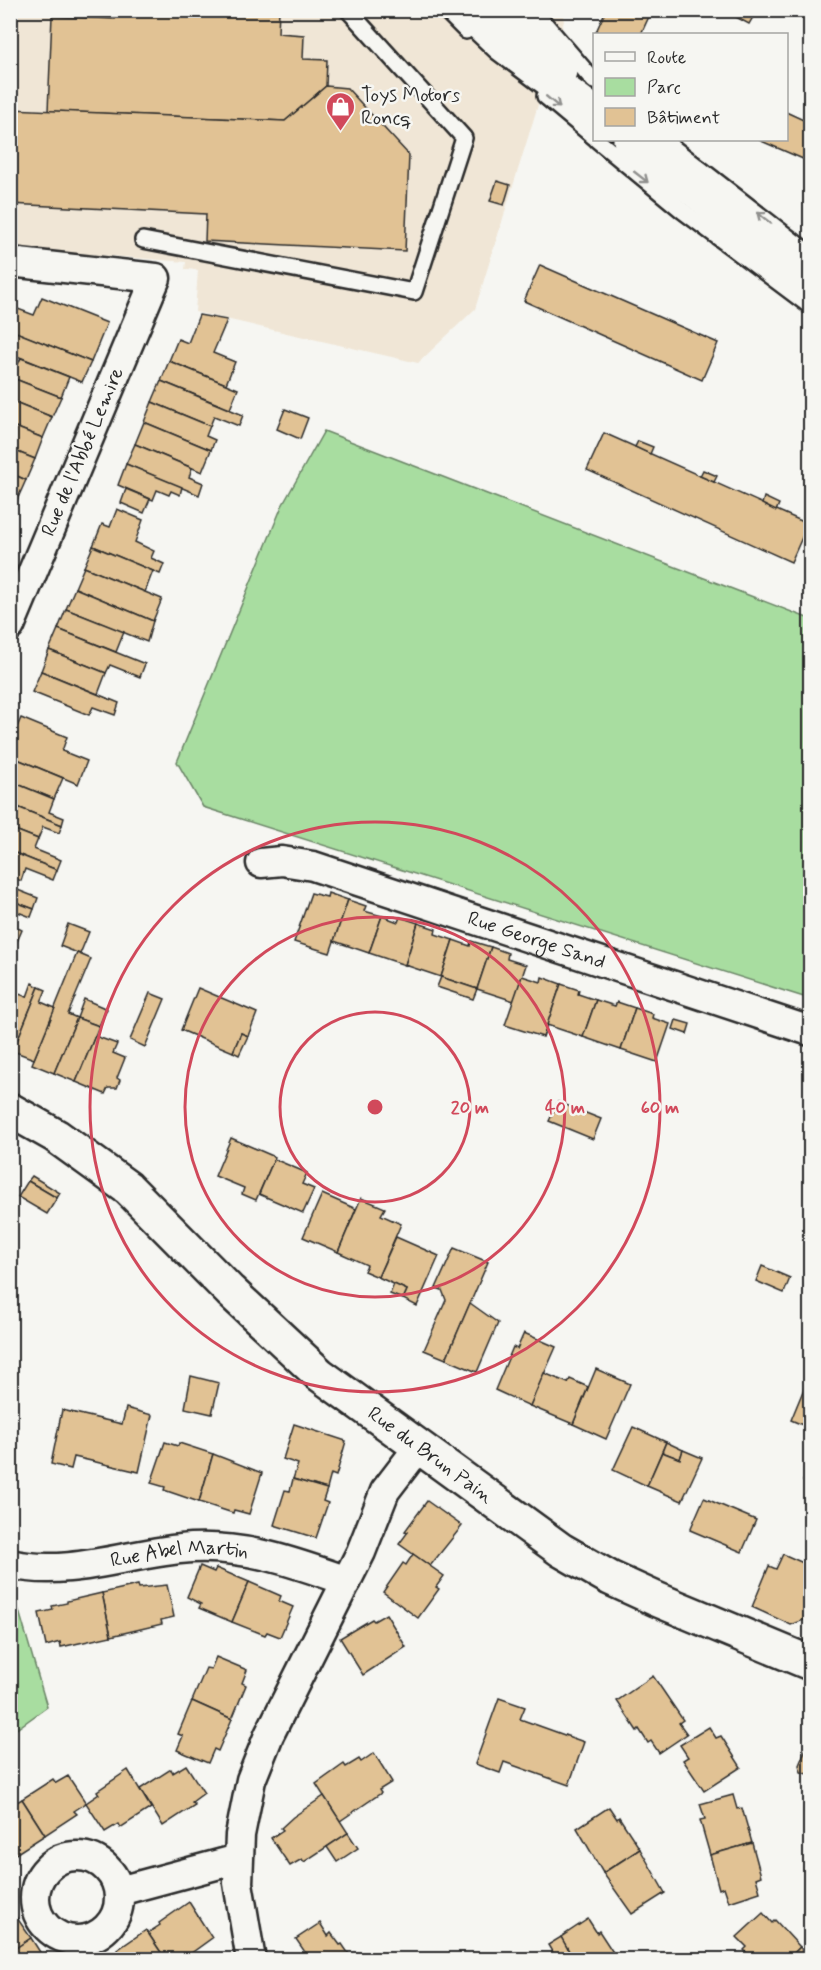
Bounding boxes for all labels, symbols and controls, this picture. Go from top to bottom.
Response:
legend [593,33,788,141]
text: Route [647,46,686,70]
text: Parc [647,76,681,100]
place label: Toys Motors Roncq [361,82,460,132]
shop icon: Toys Motors Roncq [324,90,356,132]
one-way arrow [545,96,561,109]
text: Bâtiment [647,106,720,130]
one-way arrow [633,171,649,184]
one-way arrow [756,212,772,225]
street label: Rue de l'Abbé Lemire [35,363,131,541]
street label: Rue George Sand [464,905,609,976]
text: 20 m [451,1096,489,1120]
text: 40 m [545,1096,585,1120]
text: 60 m [641,1096,679,1120]
centre of rings [365,1097,385,1117]
street label: Rue du Brun Pain [362,1400,499,1510]
street label: Rue Abel Martin [108,1534,251,1574]

